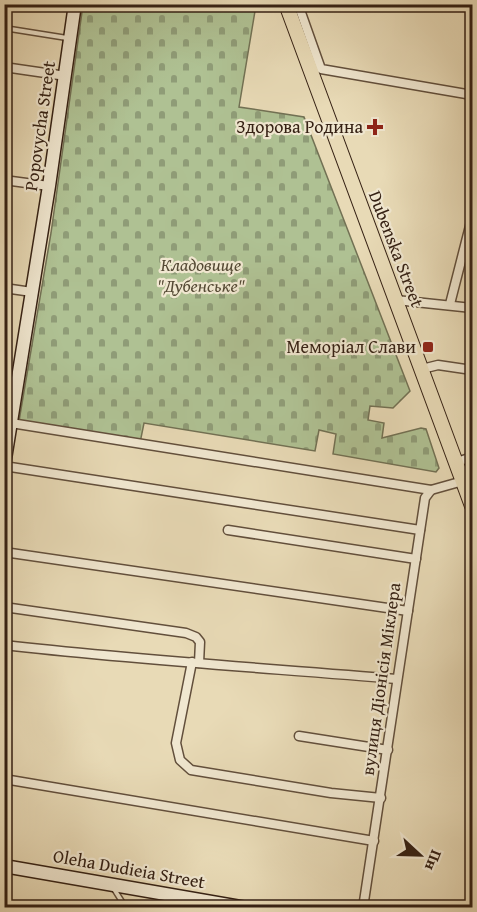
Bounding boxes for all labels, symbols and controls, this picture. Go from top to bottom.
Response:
street label: Popovycha Street [17,58,62,193]
place label: Здорова Родина [236,113,363,140]
marker: Здорова Родина [368,120,382,134]
street label: Dubenska Street [362,187,431,312]
park label: Кладовище "Дубенське" [157,251,245,299]
place label: Меморіал Слави [286,333,416,360]
marker: Меморіал Слави [421,340,435,354]
street label: вулиця Діонісія Міклера [354,580,407,777]
north arrow [390,825,450,885]
street label: Oleha Dudieia Street [51,842,208,895]
text: Пн [419,847,449,875]

